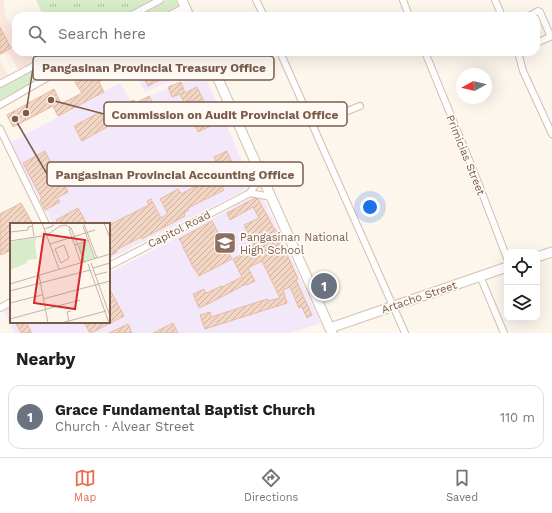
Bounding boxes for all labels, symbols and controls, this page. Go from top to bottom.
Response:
search box [12,12,540,56]
icon: search [26,23,48,45]
text: Search here [58,25,146,43]
callout: Pangasinan Provincial Treasury Office [33,56,274,80]
text: Pangasinan Provincial Treasury Office [42,61,266,75]
north arrow [456,68,492,104]
callout: Commission on Audit Provincial Office [104,102,347,126]
text: Commission on Audit Provincial Office [112,108,339,122]
street label: Primicias Street [443,113,488,198]
callout: Pangasinan Provincial Accounting Office [47,162,303,186]
text: Pangasinan Provincial Accounting Office [55,168,295,182]
your location [360,197,380,217]
street label: Capitol Road [146,208,213,251]
inset map [10,223,110,323]
school or university icon: Pangasinan National High School [212,230,238,256]
place label: Pangasinan National High School [240,231,349,257]
map controls [504,249,540,321]
button: locate [504,249,540,285]
pin: 1 [311,271,337,301]
street label: Artacho Street [380,278,459,316]
button: layers [504,285,540,321]
text: Nearby [16,349,75,369]
text: Grace Fundamental Baptist Church [55,401,315,419]
text: 1 [27,410,33,425]
text: 110 m [500,410,535,425]
text: Church · Alvear Street [55,419,194,434]
tab: Map [74,467,96,504]
tab: Directions [244,467,298,504]
tab: Saved [446,467,478,504]

